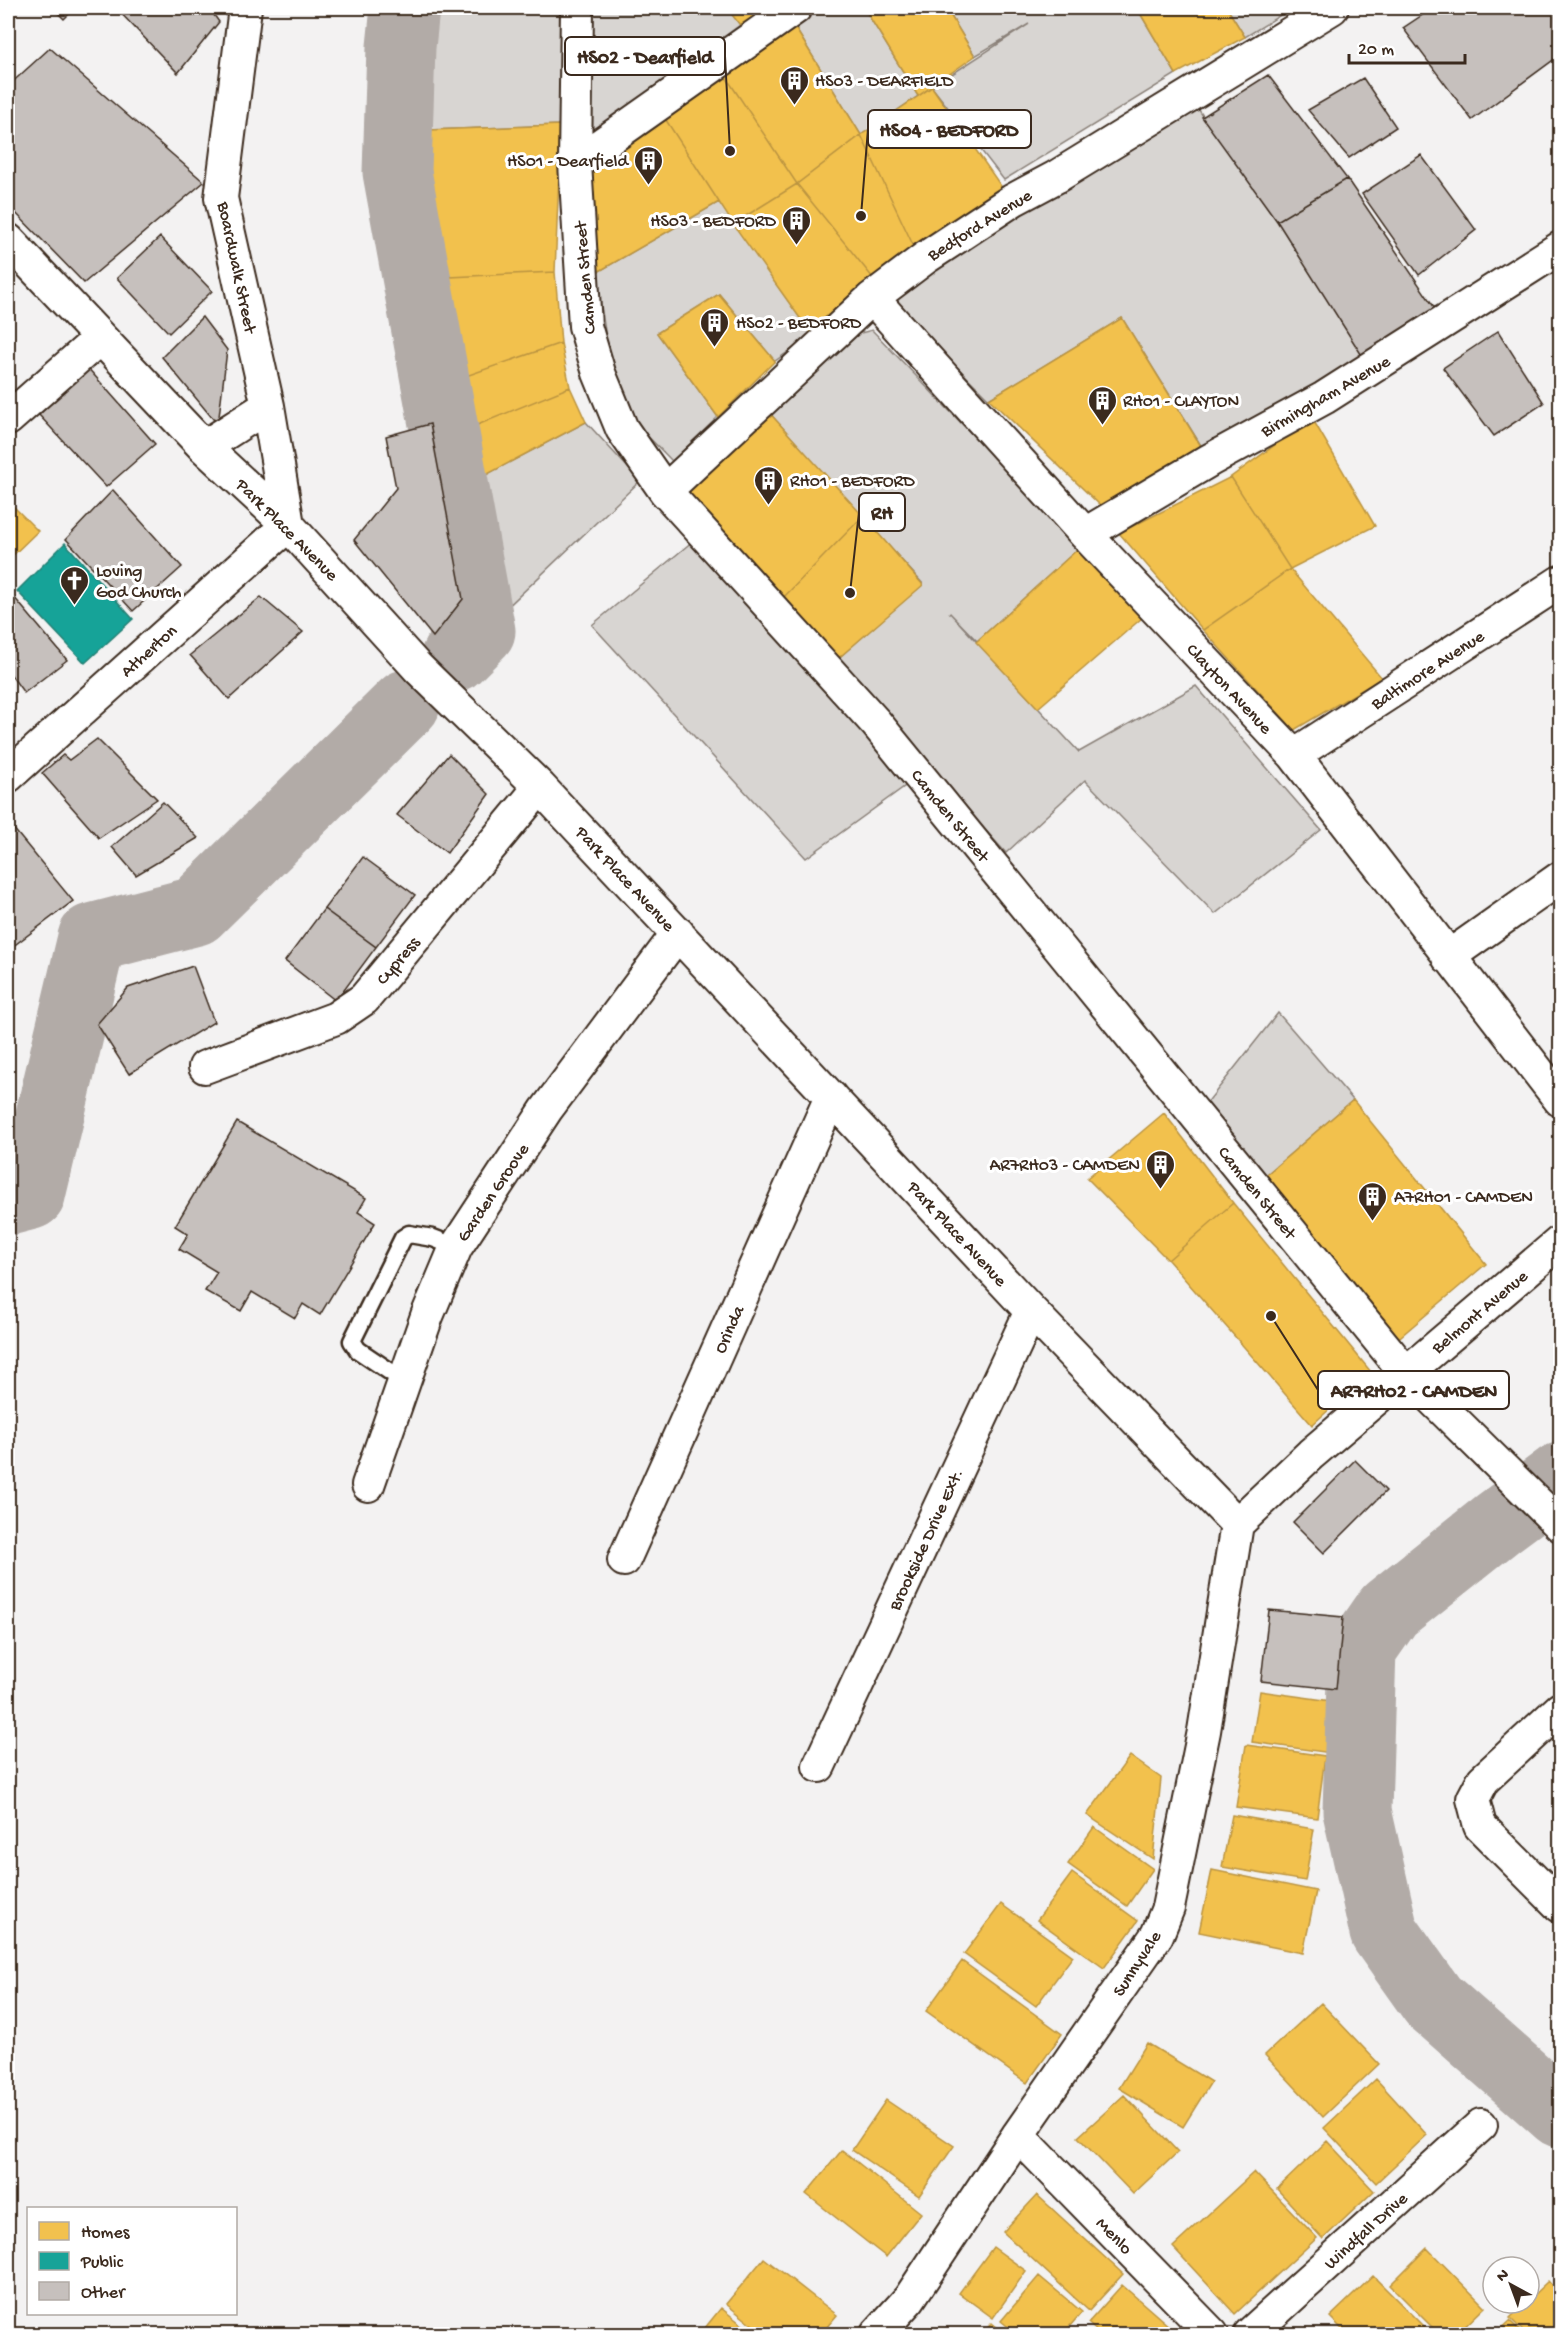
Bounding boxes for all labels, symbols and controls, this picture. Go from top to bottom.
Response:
scale bar [1349,27,1464,65]
callout: HS02 - Dearfield [565,37,725,75]
text: 20 m [1358,40,1394,61]
text: HS02 - Dearfield [577,47,715,71]
building icon: HS03 - DEARFIELD [778,64,810,106]
place label: HS03 - DEARFIELD [815,72,954,93]
callout: HS04 - BEDFORD [868,110,1031,148]
text: HS04 - BEDFORD [880,121,1019,144]
building icon: HS01 - Dearfield [633,144,665,186]
place label: HS01 - Dearfield [507,152,629,173]
street label: Bedford Avenue [923,185,1037,267]
street label: Boardwalk Street [211,199,260,337]
building icon: HS03 - BEDFORD [781,204,813,246]
place label: HS03 - BEDFORD [650,212,776,233]
street label: Camden Street [571,219,602,335]
building icon: HS02 - BEDFORD [699,306,731,348]
place label: HS02 - BEDFORD [736,314,861,335]
street label: Birmingham Avenue [1257,351,1395,443]
building icon: RH01 - CLAYTON [1086,384,1118,426]
place label: RH01 - CLAYTON [1123,392,1239,413]
building icon: RH01 - BEDFORD [753,464,785,506]
place label: RH01 - BEDFORD [790,472,915,493]
street label: Park Place Avenue [230,474,342,587]
callout: RH [859,493,905,531]
text: RH [870,504,894,527]
place label: Loving God Church [96,562,182,604]
church icon: Loving God Church [59,564,91,606]
street label: Atherton [117,621,182,683]
street label: Baltimore Avenue [1367,626,1489,716]
street label: Clayton Avenue [1181,640,1276,740]
street label: Camden Street [905,766,994,868]
street label: Park Place Avenue [569,822,679,937]
street label: Cypress [373,932,426,990]
street label: Garden Groove [453,1140,535,1247]
street label: Camden Street [1212,1143,1301,1245]
building icon: AR7RH03 - CAMDEN [1145,1148,1177,1190]
place label: AR7RH03 - CAMDEN [990,1156,1140,1177]
street label: Park Place Avenue [901,1177,1011,1292]
building icon: A7RH01 - CAMDEN [1357,1180,1389,1222]
place label: A7RH01 - CAMDEN [1394,1188,1533,1209]
street label: Belmont Avenue [1428,1266,1533,1360]
street label: Orinda [710,1302,750,1357]
callout: AR7RH02 - CAMDEN [1318,1371,1509,1409]
text: AR7RH02 - CAMDEN [1330,1382,1497,1405]
street label: Brookside Drive Ext. [885,1466,969,1615]
street label: Sunnyvale [1109,1927,1167,2001]
street label: Windfall Drive [1321,2188,1413,2275]
legend [27,2207,237,2315]
street label: Menlo [1090,2214,1136,2260]
text: Homes [81,2223,131,2244]
text: Public [80,2253,124,2274]
north arrow [1481,2255,1541,2315]
text: N [1493,2265,1514,2287]
text: Other [81,2283,126,2304]

